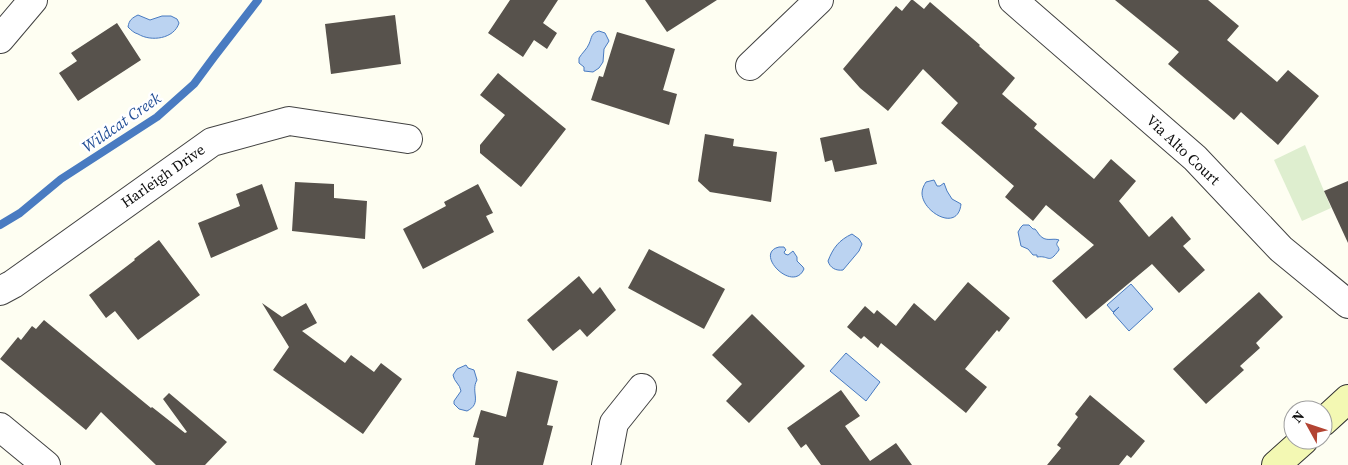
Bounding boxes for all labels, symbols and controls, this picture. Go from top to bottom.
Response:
water label: Wildcat Creek [77,87,165,157]
street label: Via Alto Court [1142,110,1225,189]
street label: Harleigh Drive [116,139,209,212]
north arrow [1283,400,1333,450]
text: N [1287,406,1309,427]

